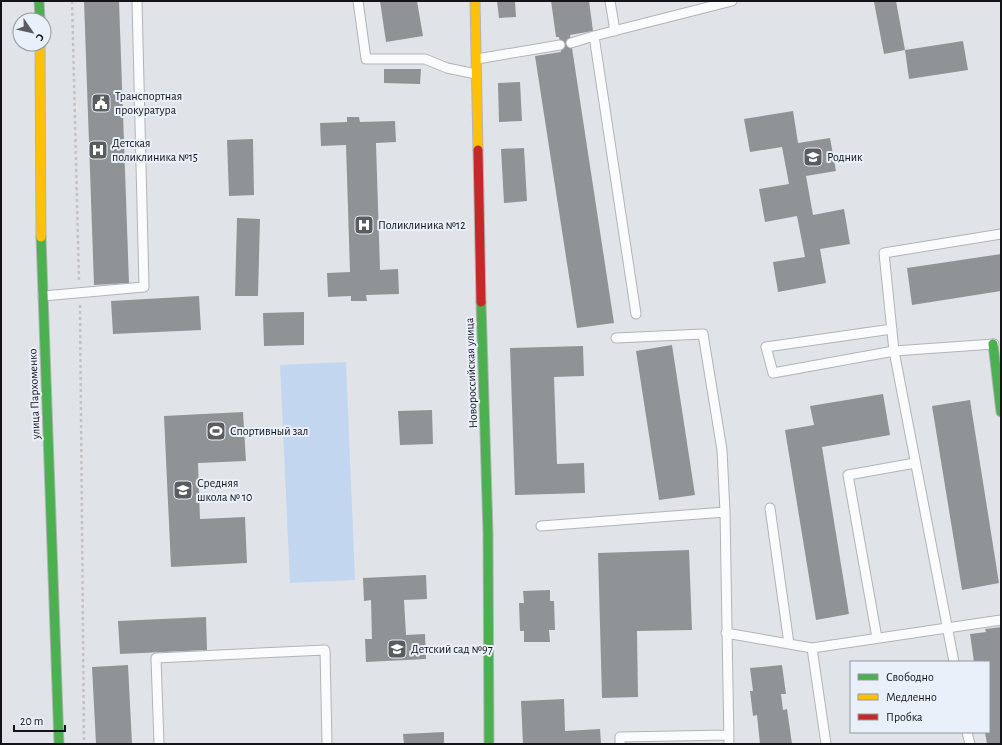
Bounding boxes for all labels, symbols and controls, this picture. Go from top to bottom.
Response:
north arrow [12,12,52,52]
text: С [34,32,46,43]
place label: Транспортная прокуратура [115,90,182,117]
public building icon: Транспортная прокуратура [90,92,112,114]
place label: Детская поликлиника №15 [112,137,198,163]
hospital icon: Детская поликлиника №15 [87,139,109,161]
school or university icon: Родник [802,146,824,168]
place label: Родник [827,151,863,163]
hospital icon: Поликлиника №12 [353,214,375,236]
place label: Поликлиника №12 [378,219,466,231]
street label: Новороссийская улица [463,317,480,429]
street label: улица Пархоменко [26,348,43,441]
sports icon: Спортивный зал [205,420,227,442]
place label: Спортивный зал [230,425,308,437]
place label: Средняя школа № 10 [197,477,252,503]
school or university icon: Средняя школа № 10 [172,479,194,501]
school or university icon: Детский сад №97 [386,638,408,660]
place label: Детский сад №97 [411,643,493,655]
legend [850,661,990,733]
text: Свободно [886,671,934,683]
text: Медленно [886,691,937,703]
scale bar [14,707,65,733]
text: Пробка [886,711,923,723]
text: 20 m [20,715,43,727]

